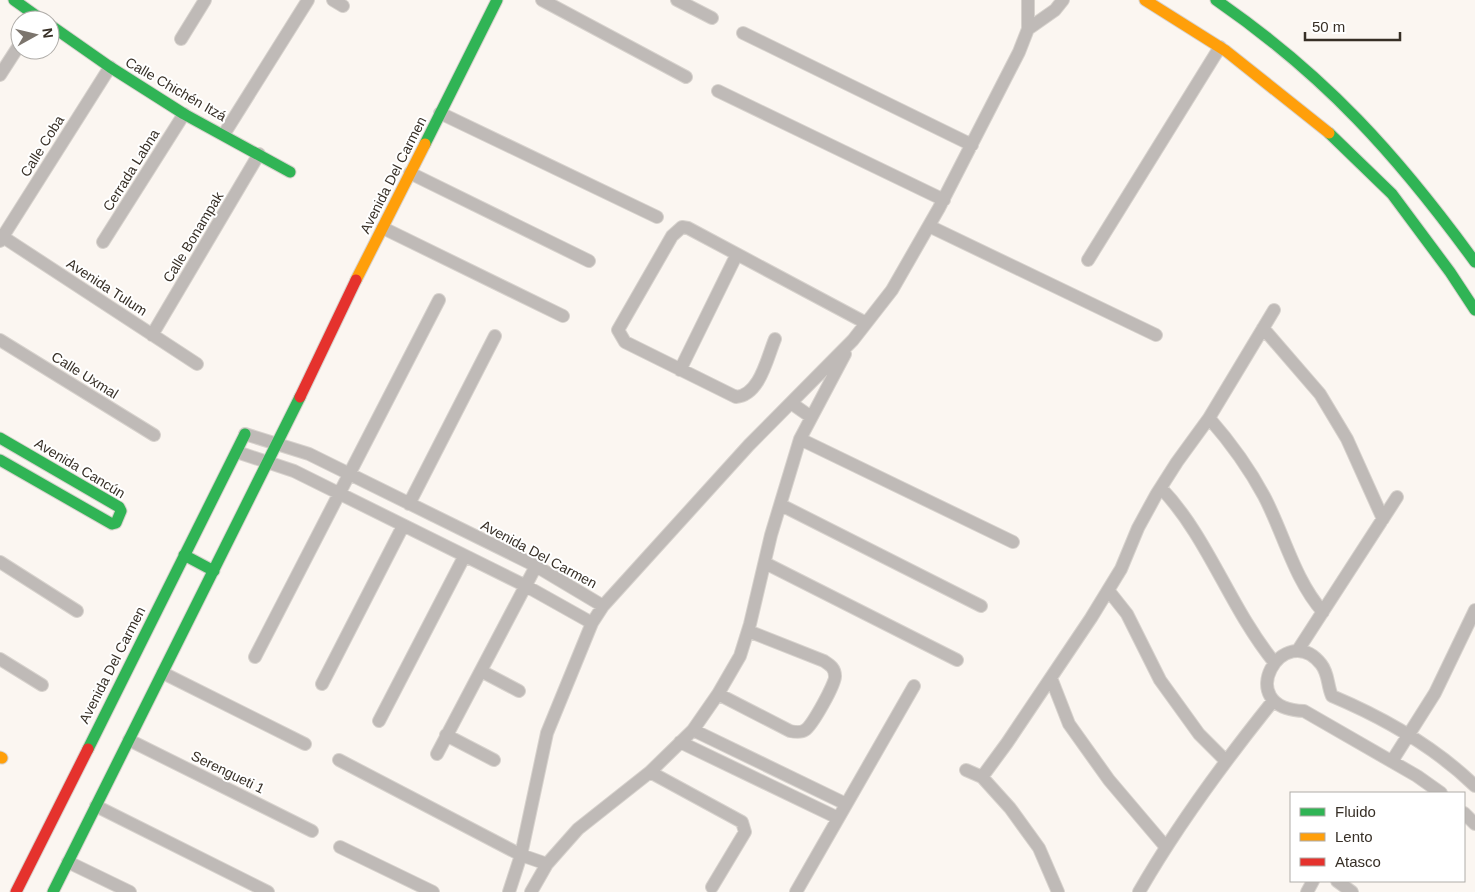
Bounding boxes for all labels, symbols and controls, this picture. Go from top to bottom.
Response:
north arrow [10,10,60,60]
scale bar [1305,10,1400,42]
text: 50 m [1312,18,1345,35]
text: N [39,27,57,39]
street label: Calle Chichén Itzá [123,54,229,124]
street label: Calle Coba [17,112,67,180]
street label: Avenida Del Carmen [357,114,429,236]
street label: Cerrada Labna [99,126,163,214]
street label: Calle Bonampak [160,188,227,285]
street label: Avenida Tulum [64,255,150,319]
street label: Calle Uxmal [49,348,121,402]
street label: Avenida Cancún [32,435,128,501]
street label: Avenida Del Carmen [478,517,600,591]
street label: Avenida Del Carmen [76,604,148,726]
street label: Serengueti 1 [189,747,267,797]
legend [1290,792,1465,882]
text: Fluido [1335,803,1376,820]
text: Lento [1335,828,1373,845]
text: Atasco [1335,853,1381,870]

